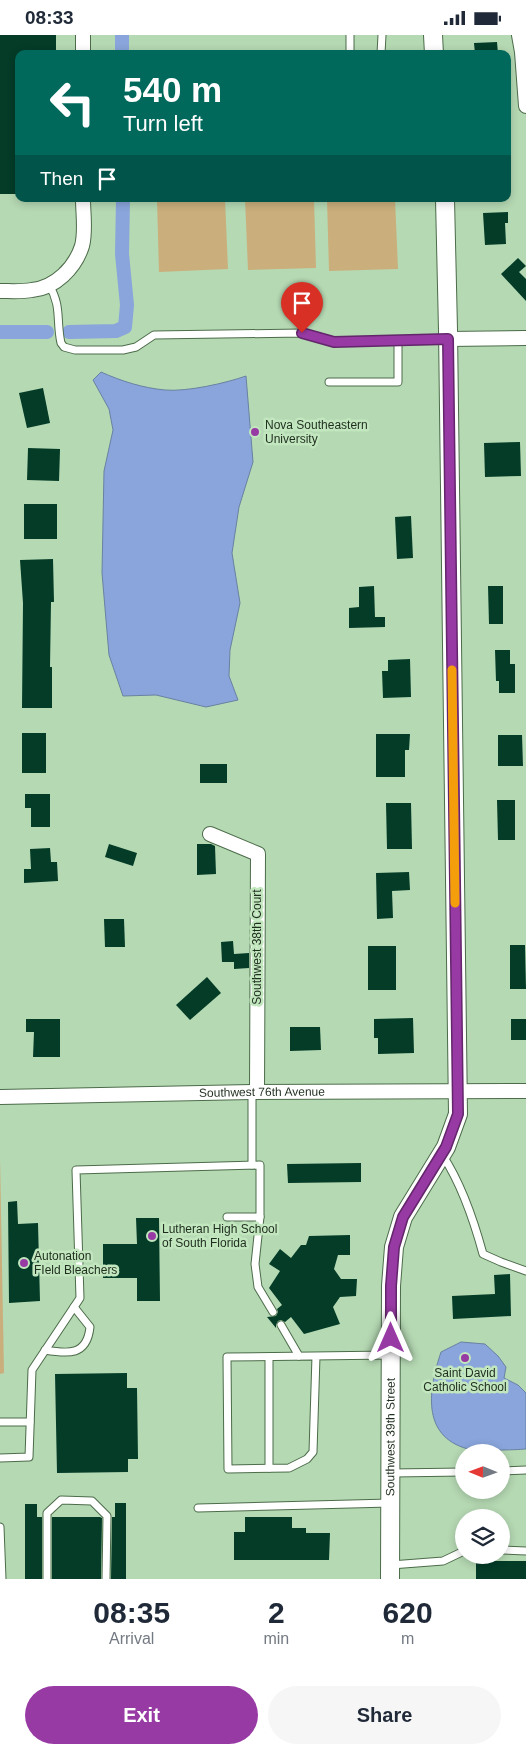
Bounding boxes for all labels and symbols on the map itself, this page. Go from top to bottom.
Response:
pin [281,282,323,333]
place label: Nova Southeastern University [265,418,368,446]
marker: Nova Southeastern University [249,426,261,438]
street label: Southwest 38th Court [250,889,264,1005]
street label: Southwest 76th Avenue [199,1085,325,1100]
place label: Lutheran High School of South Florida [162,1222,277,1250]
marker: Lutheran High School of South Florida [146,1230,158,1242]
place label: Autonation FIeld Bleachers [34,1249,117,1277]
marker: Autonation FIeld Bleachers [18,1257,30,1269]
position arrow [364,1311,416,1363]
marker: Saint David Catholic School [459,1352,471,1364]
place label: Saint David Catholic School [423,1366,507,1394]
street label: Southwest 39th Street [383,1377,398,1496]
north arrow [455,1444,510,1499]

